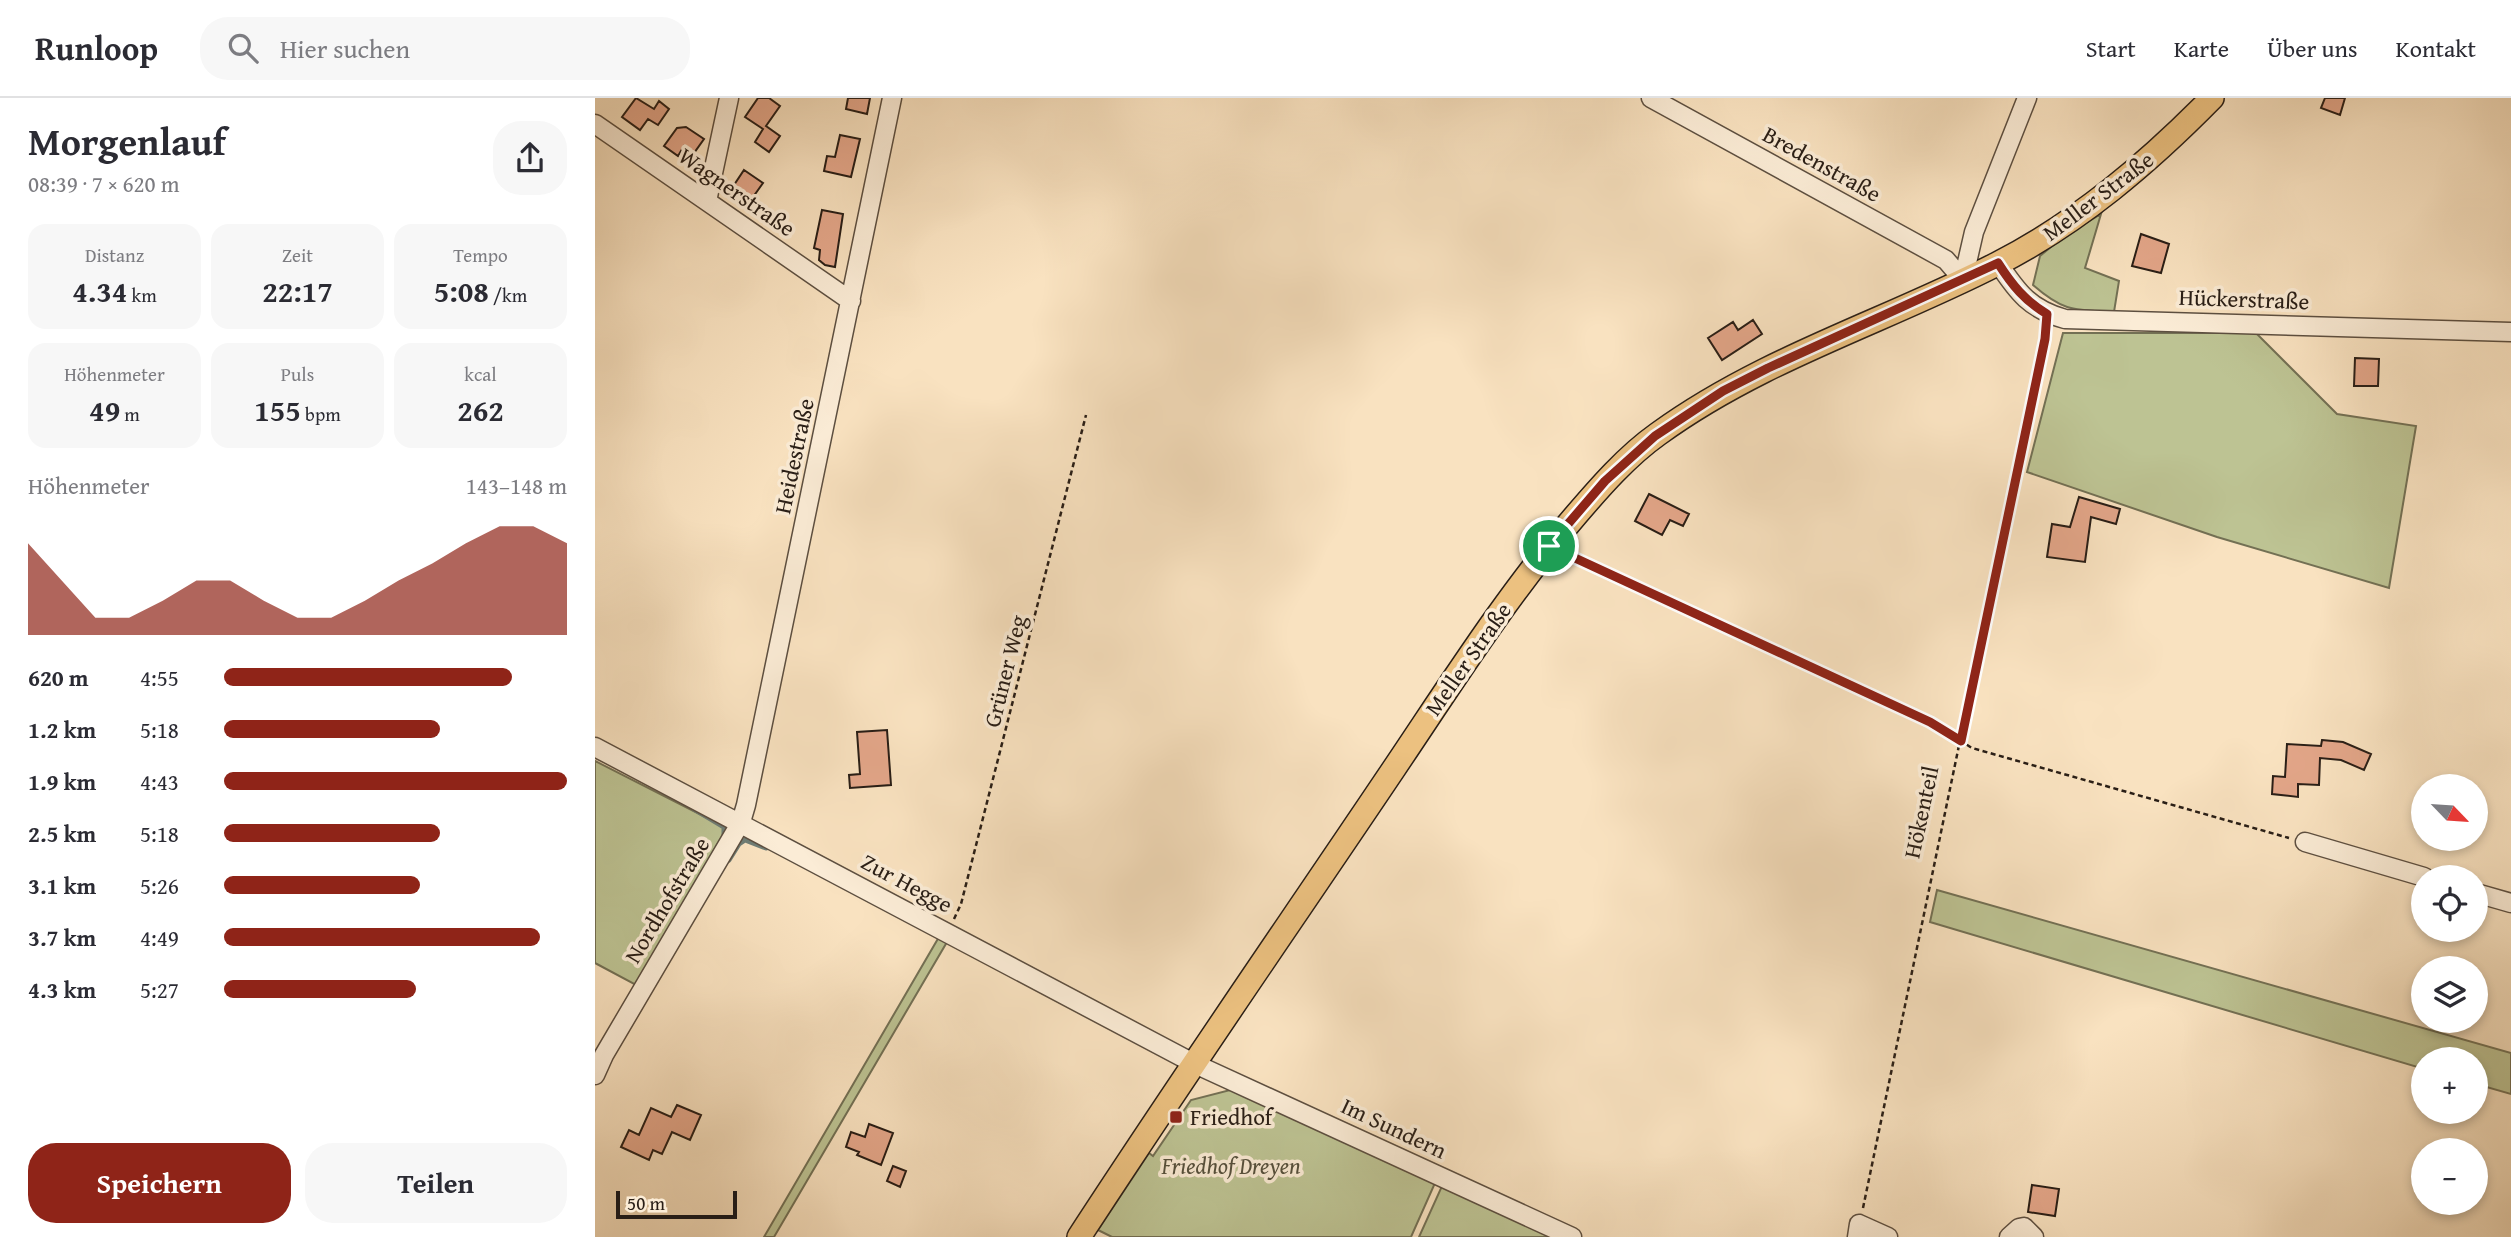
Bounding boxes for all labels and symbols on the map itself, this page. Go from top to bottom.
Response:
street label: Bredenstraße [1757,117,1887,210]
street label: Wagnerstraße [672,139,802,244]
street label: Meller Straße [2035,143,2160,248]
street label: Hückerstraße [2178,280,2310,317]
street label: Heidestraße [765,395,822,517]
pin [1519,516,1579,576]
street label: Meller Straße [1416,595,1519,722]
street label: Grüner Weg [975,611,1035,730]
street label: Hökenteil [1895,763,1946,861]
north arrow [2411,774,2489,850]
street label: Nordhofstraße [616,830,717,969]
street label: Zur Hegge [856,845,959,920]
street label: Im Sundern [1336,1089,1452,1166]
place label: Friedhof [1190,1100,1275,1133]
marker: Friedhof [1168,1109,1184,1125]
park label: Friedhof Dreyen [1160,1149,1301,1182]
scale bar [616,1188,737,1220]

